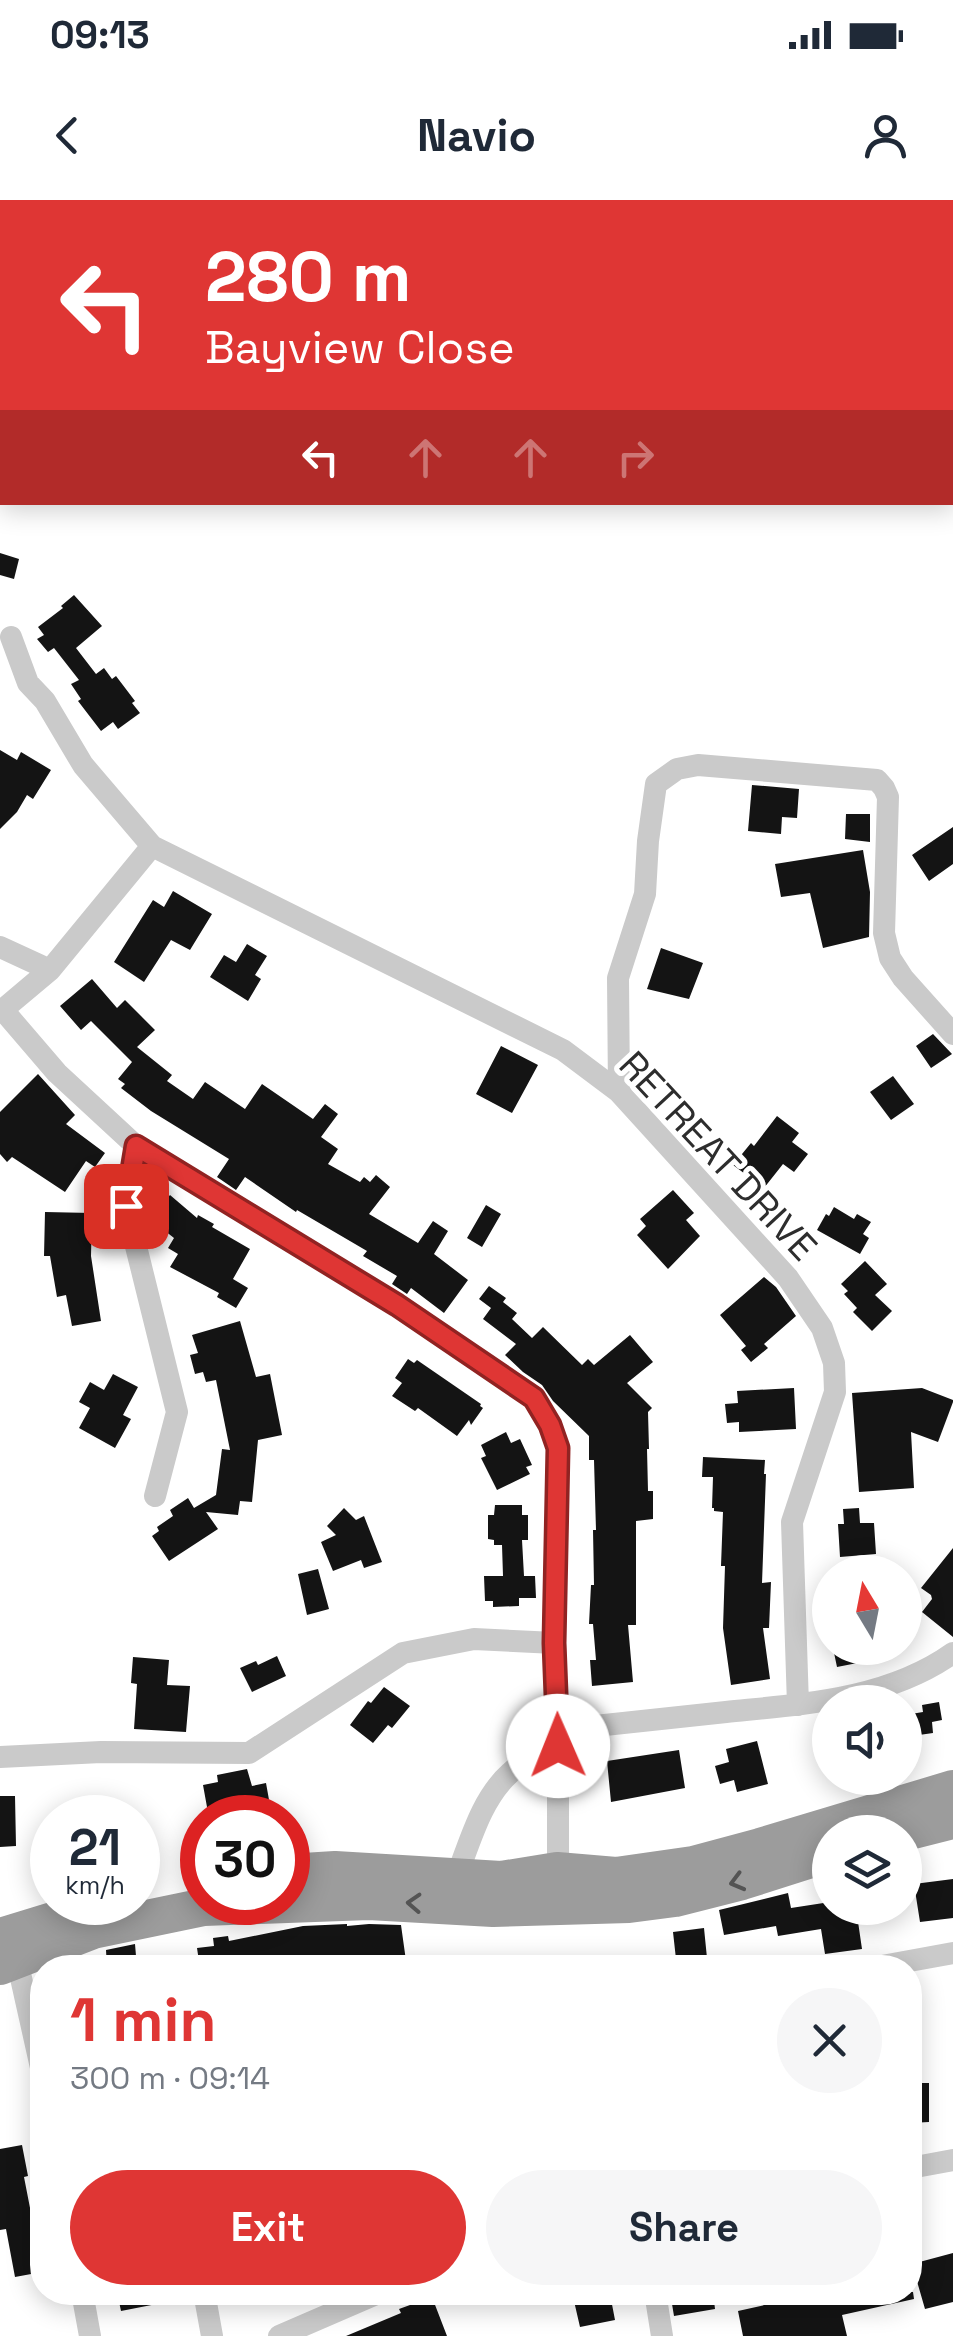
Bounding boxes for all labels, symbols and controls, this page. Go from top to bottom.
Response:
text: 09:13 [50,11,150,59]
text: Navio [417,107,536,164]
icon: back [40,108,95,163]
icon: person [858,108,913,163]
text: 280 m [205,232,412,321]
icon: left [40,240,170,370]
text: Bayview Close [205,319,515,376]
icon: left [293,430,348,485]
icon: ahead [398,430,453,485]
icon: ahead [503,430,558,485]
icon: right [608,430,663,485]
street label: RETREAT DRIVE [609,1041,827,1271]
pin [84,1164,169,1249]
icon: arrive [99,1179,154,1234]
north arrow [812,1555,922,1665]
map controls [812,1555,922,1925]
button: sound [812,1685,922,1795]
position arrow [506,1694,610,1798]
speed limit sign: 30 [180,1795,310,1925]
button: layers [812,1815,922,1925]
text: 21 [69,1816,121,1880]
text: km/h [65,1869,125,1901]
one-way arrow [729,1870,746,1891]
one-way arrow [406,1893,422,1914]
text: 1 min [70,1982,217,2059]
button: close [777,1988,882,2093]
text: 300 m · 09:14 [70,2058,270,2098]
button: Exit [70,2170,466,2285]
button: Share [486,2170,882,2285]

